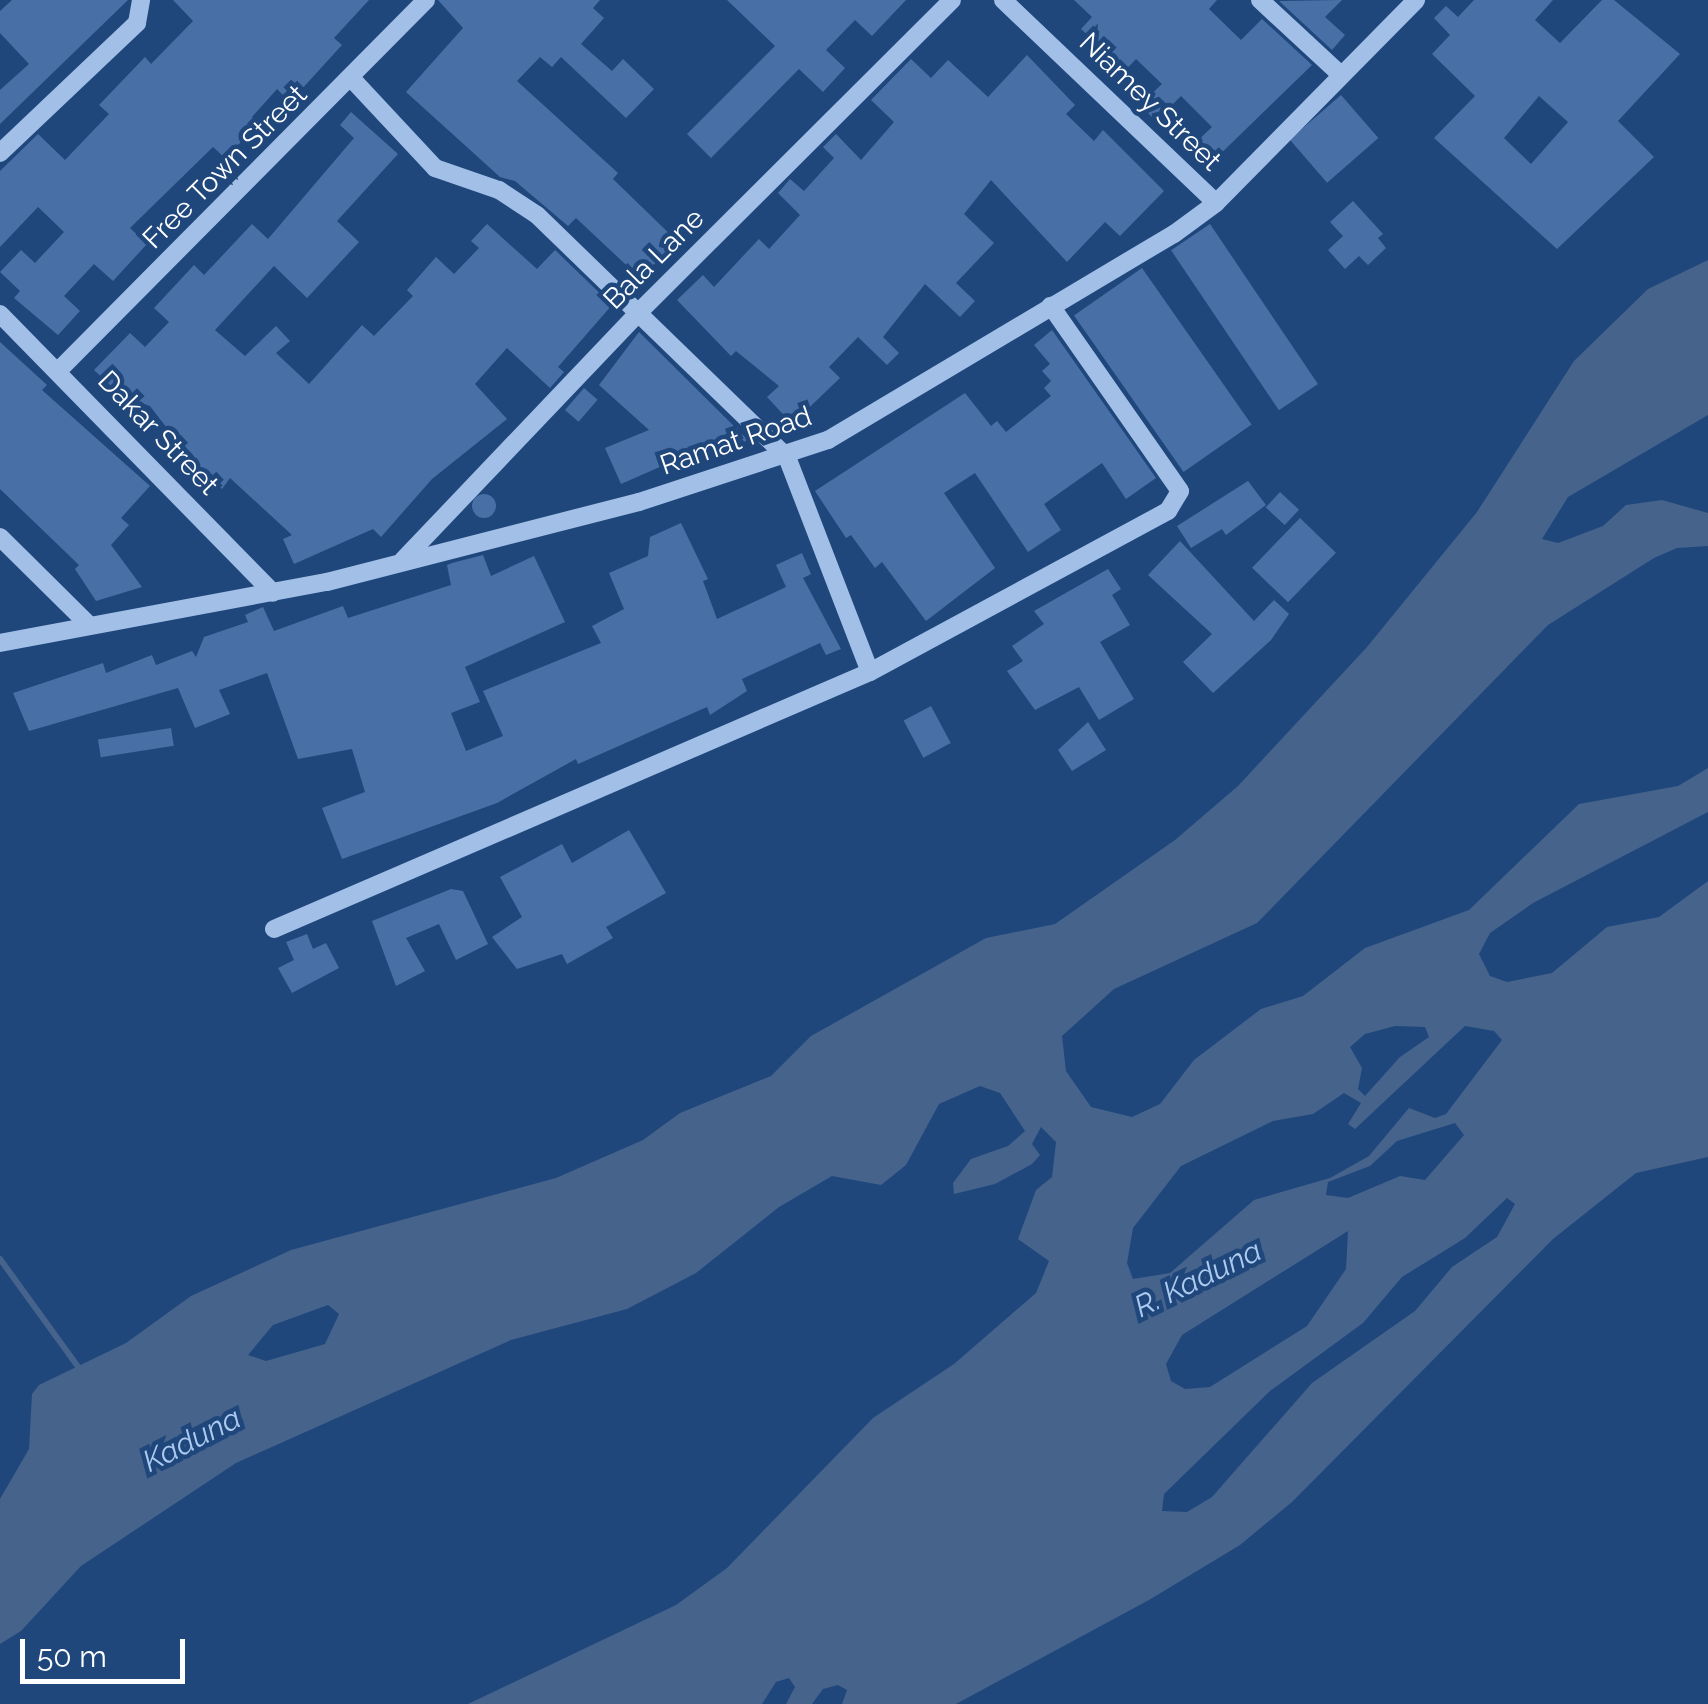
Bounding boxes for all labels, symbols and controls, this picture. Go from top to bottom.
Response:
street label: Niamey Street [1072,26,1228,178]
street label: Free Town Street [136,78,314,256]
street label: Bala Lane [597,202,711,316]
street label: Dakar Street [90,364,226,502]
street label: Ramat Road [656,399,816,483]
water label: R. Kaduna [1129,1233,1267,1325]
water label: Kaduna [137,1400,247,1480]
scale bar [25,1619,190,1681]
text: 50 m [37,1639,107,1674]

